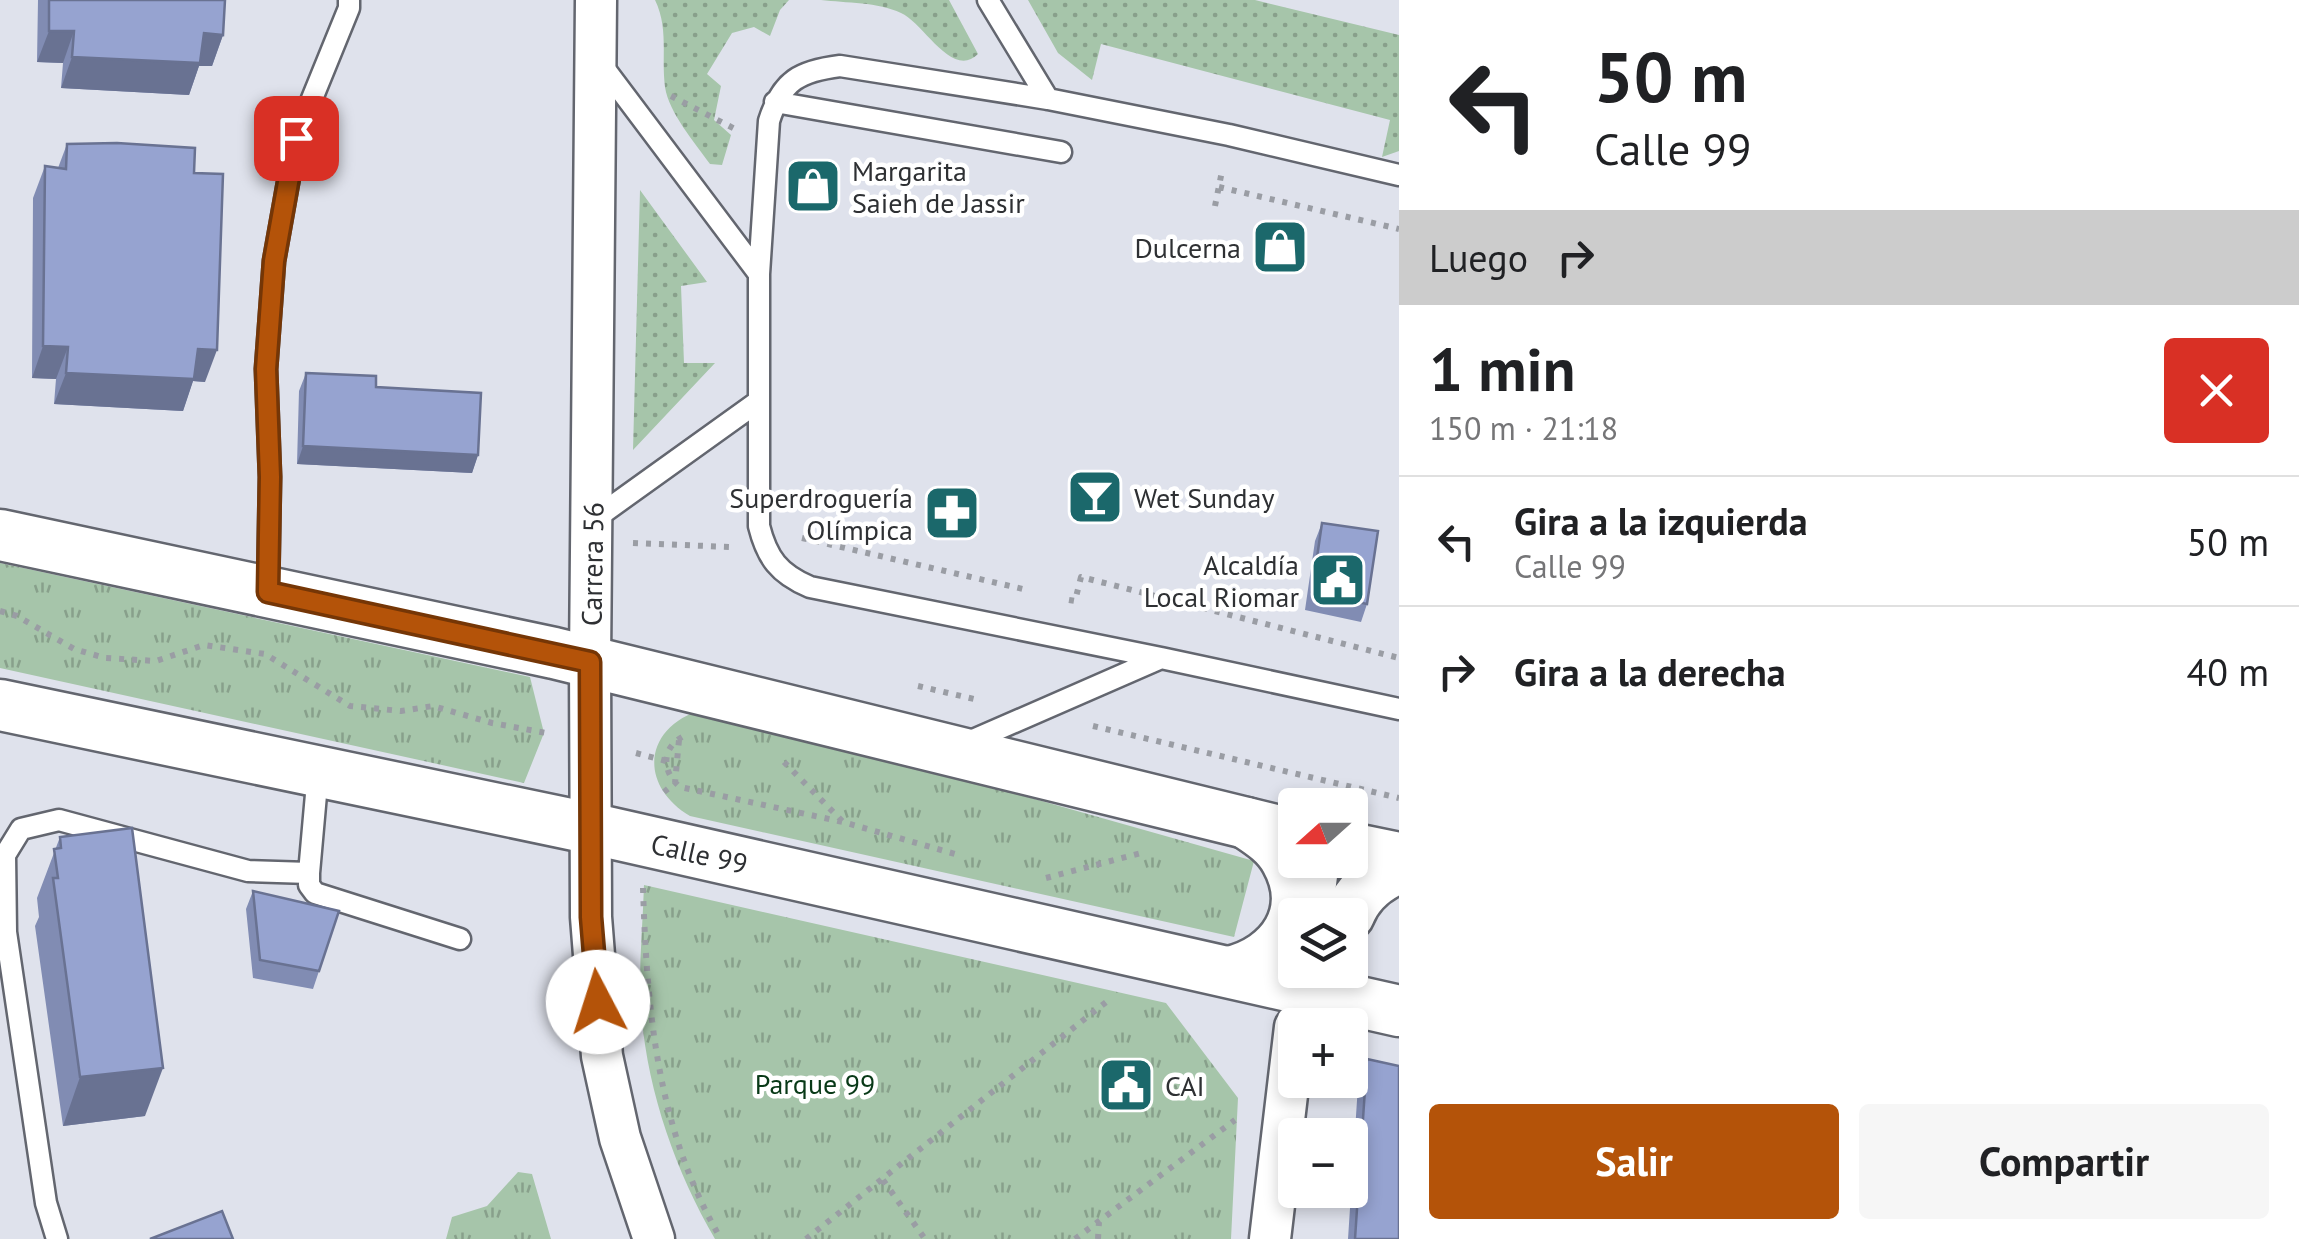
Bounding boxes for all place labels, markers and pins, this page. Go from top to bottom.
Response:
pin [254,96,339,181]
place label: Margarita Saieh de Jassir [852,152,1025,221]
shop icon: Margarita Saieh de Jassir [783,156,843,216]
shop icon: Dulcerna [1250,217,1310,277]
place label: Dulcerna [1134,229,1241,266]
bar icon: Wet Sunday [1065,467,1125,527]
place label: Superdroguería Olímpica [729,479,913,548]
place label: Wet Sunday [1134,479,1274,516]
pharmacy icon: Superdroguería Olímpica [922,483,982,543]
place label: Alcaldía Local Riomar [1144,546,1299,615]
public building icon: Alcaldía Local Riomar [1308,550,1368,610]
public building icon: CAI [1096,1055,1156,1115]
place label: CAI [1165,1067,1205,1104]

